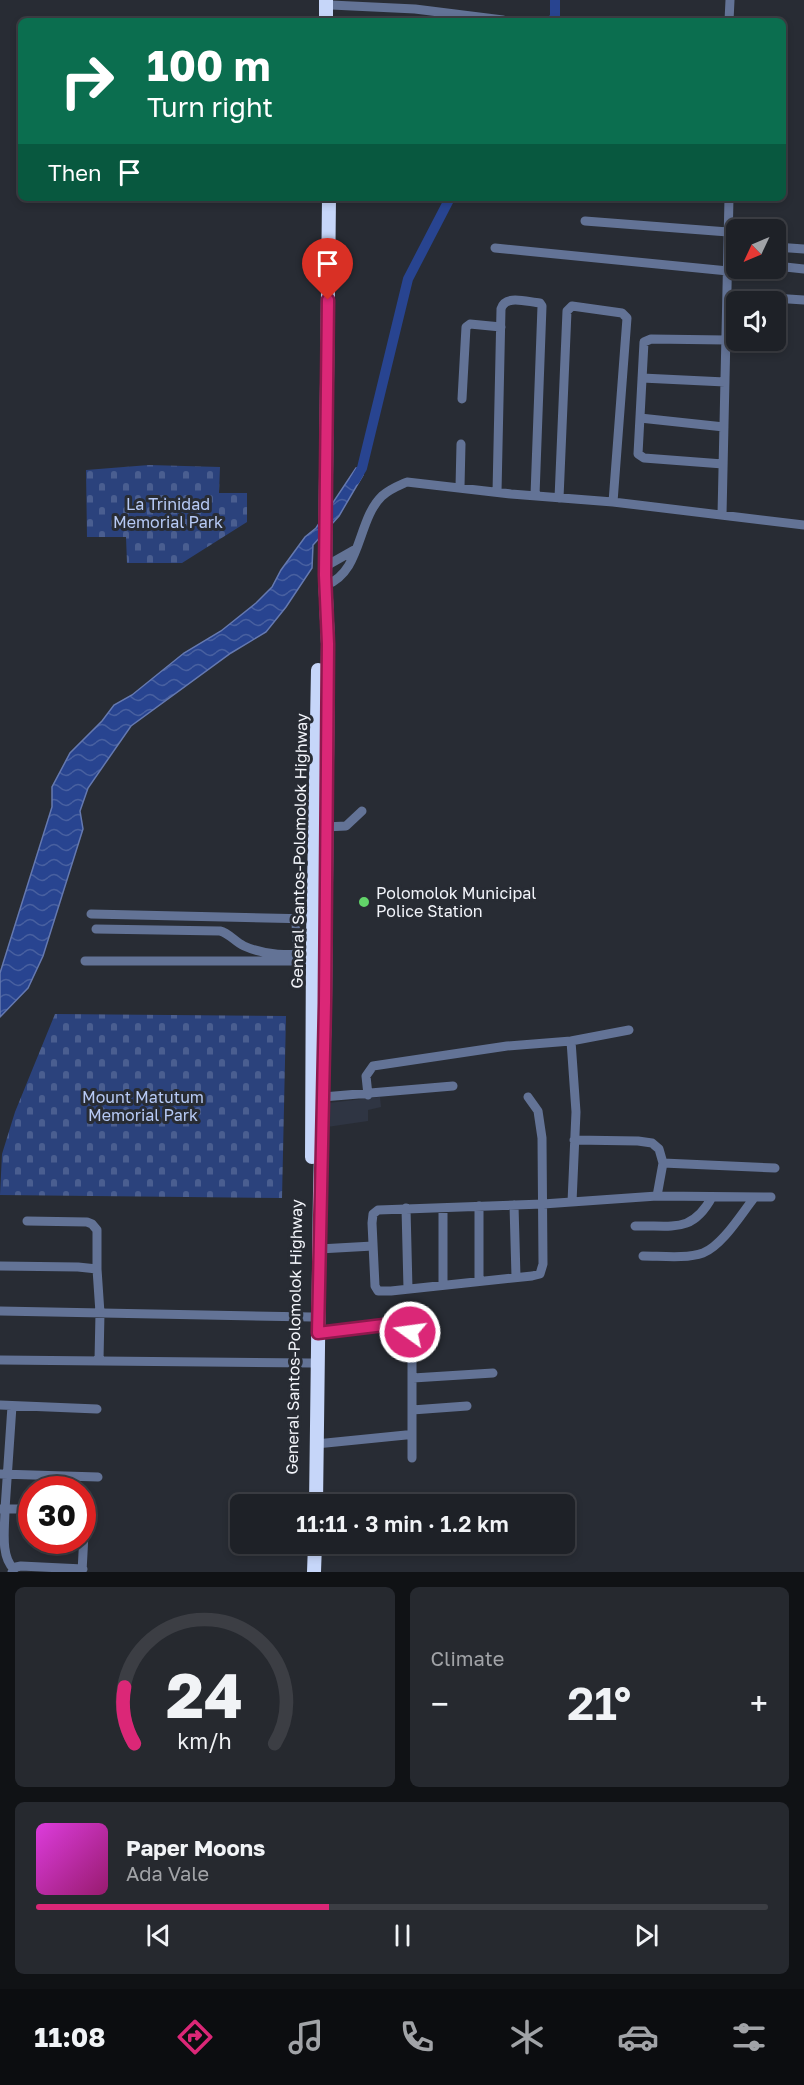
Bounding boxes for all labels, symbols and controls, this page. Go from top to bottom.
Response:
text: 100 m [147,40,270,90]
icon: right [48,42,126,120]
text: Turn right [147,91,273,123]
icon: arrive [113,156,146,189]
text: Then [48,159,101,186]
north arrow [726,219,786,279]
map controls [726,219,786,351]
pin [302,238,353,300]
icon: arrive [311,247,344,280]
button: sound [726,291,786,351]
park label: La Trinidad Memorial Park [113,494,223,532]
street label: General Santos-Polomolok Highway [287,713,311,989]
place label: Polomolok Municipal Police Station [376,883,536,921]
marker: Polomolok Municipal Police Station [357,895,371,909]
park label: Mount Matutum Memorial Park [82,1087,204,1125]
street label: General Santos-Polomolok Highway [282,1199,306,1475]
position arrow [378,1300,442,1364]
speed limit sign: 30 [18,1476,96,1554]
text: 11:11 · 3 min · 1.2 km [296,1510,509,1537]
text: Climate [431,1646,504,1670]
text: 24 [166,1657,243,1732]
text: 21° [567,1676,631,1730]
text: − [431,1684,449,1723]
text: + [750,1684,768,1723]
text: km/h [177,1728,232,1754]
text: Paper Moons [126,1834,265,1861]
text: Ada Vale [126,1861,209,1885]
icon: previous [142,1919,175,1952]
icon: pause [386,1919,419,1952]
icon: next [630,1919,663,1952]
icon: directions [174,2016,216,2058]
icon: music [285,2016,327,2058]
icon: phone [396,2016,438,2058]
icon: climate [506,2016,548,2058]
icon: car [617,2016,659,2058]
icon: filters [728,2016,770,2058]
text: 11:08 [34,2021,106,2053]

